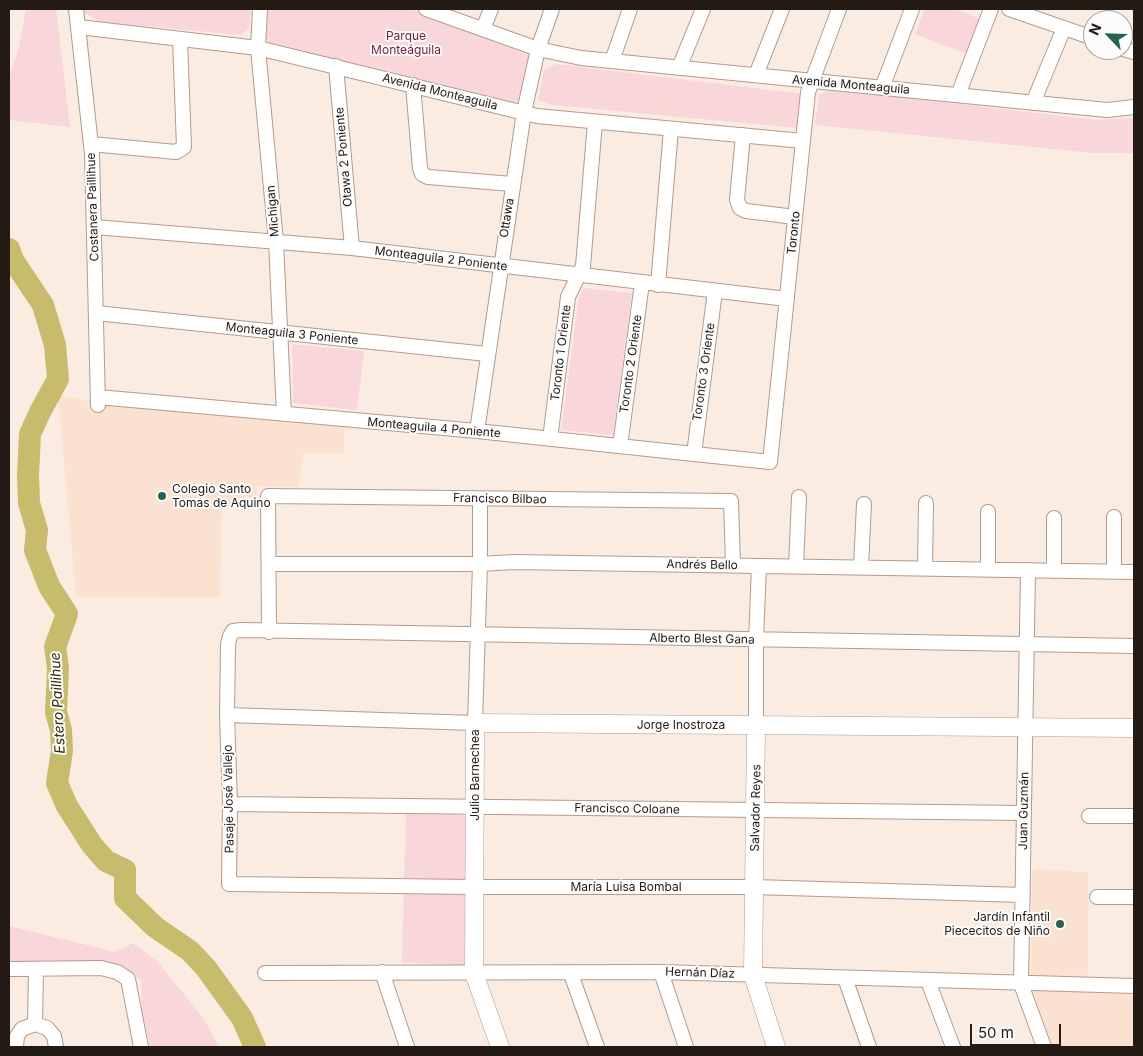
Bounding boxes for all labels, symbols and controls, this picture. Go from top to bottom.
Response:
north arrow [1083,10,1133,60]
text: N [1085,21,1105,37]
park label: Parque Monteáguila [371,29,441,57]
street label: Avenida Monteaguila [381,71,499,113]
street label: Avenida Monteaguila [791,73,911,97]
street label: Otawa 2 Poniente [332,106,356,208]
street label: Costanera Paillihue [84,152,102,262]
street label: Michigan [264,185,282,237]
street label: Ottawa [497,197,517,239]
street label: Toronto [785,211,803,255]
street label: Monteaguila 2 Poniente [374,244,508,274]
street label: Toronto 1 Oriente [548,304,574,402]
street label: Toronto 2 Oriente [617,314,645,414]
street label: Monteaguila 3 Poniente [225,320,359,348]
street label: Toronto 3 Oriente [690,322,718,422]
street label: Monteaguila 4 Poniente [367,415,501,441]
place label: Colegio Santo Tomas de Aquino [172,482,271,510]
marker: Colegio Santo Tomas de Aquino [156,490,168,502]
street label: Francisco Bilbao [453,491,547,507]
street label: Andrés Bello [666,557,738,573]
street label: Alberto Blest Gana [649,631,755,647]
water label: Estero Paillihue [47,652,69,754]
street label: Jorge Inostroza [637,718,725,732]
street label: Julio Barnechea [468,729,482,821]
street label: Pasaje José Vallejo [221,744,237,854]
street label: Salvador Reyes [748,764,764,852]
street label: Juan Guzmán [1016,772,1032,850]
street label: Francisco Coloane [574,801,680,817]
street label: María Luisa Bombal [570,880,682,894]
place label: Jardín Infantil Piececitos de Niño [944,910,1050,938]
marker: Jardín Infantil Piececitos de Niño [1054,918,1066,930]
street label: Hernán Díaz [665,965,735,981]
scale bar [973,1014,1064,1046]
text: 50 m [978,1023,1014,1042]

